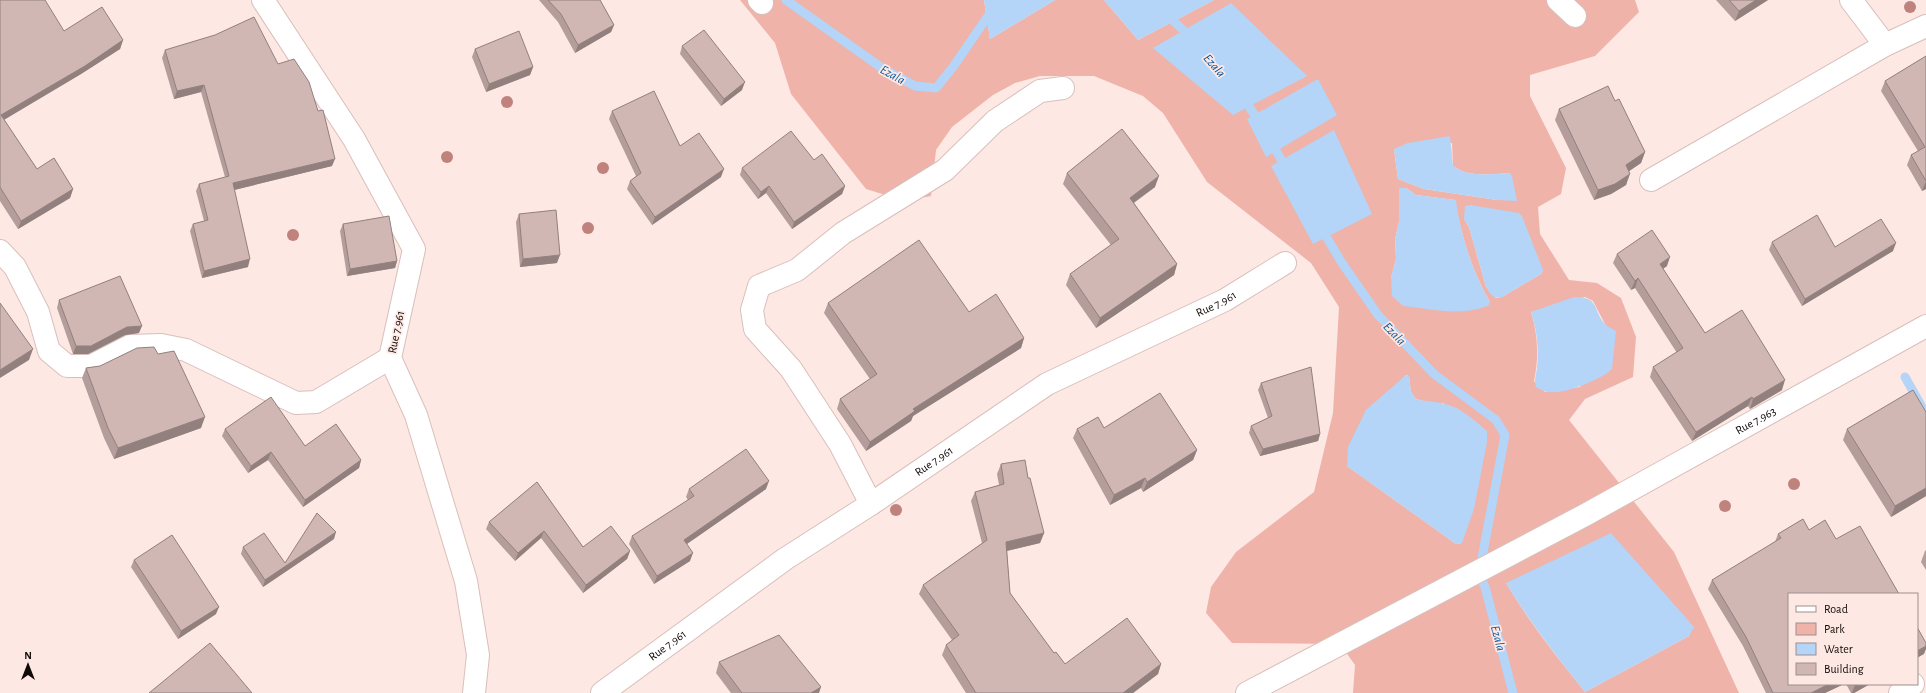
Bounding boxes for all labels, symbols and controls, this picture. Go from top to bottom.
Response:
water label: Ezala [1200,52,1227,80]
water label: Ezala [878,63,907,87]
street label: Rue 7.961 [1194,289,1238,319]
street label: Rue 7.961 [386,310,406,354]
water label: Ezala [1380,320,1408,348]
street label: Rue 7.963 [1733,405,1778,436]
street label: Rue 7.961 [913,444,955,478]
legend [1788,593,1918,685]
text: Road [1824,603,1848,615]
text: Park [1824,623,1845,635]
water label: Ezala [1488,624,1507,653]
street label: Rue 7.961 [646,628,688,663]
text: Water [1824,643,1853,655]
north arrow [8,645,48,685]
text: N [24,650,32,661]
text: Building [1824,663,1864,675]

